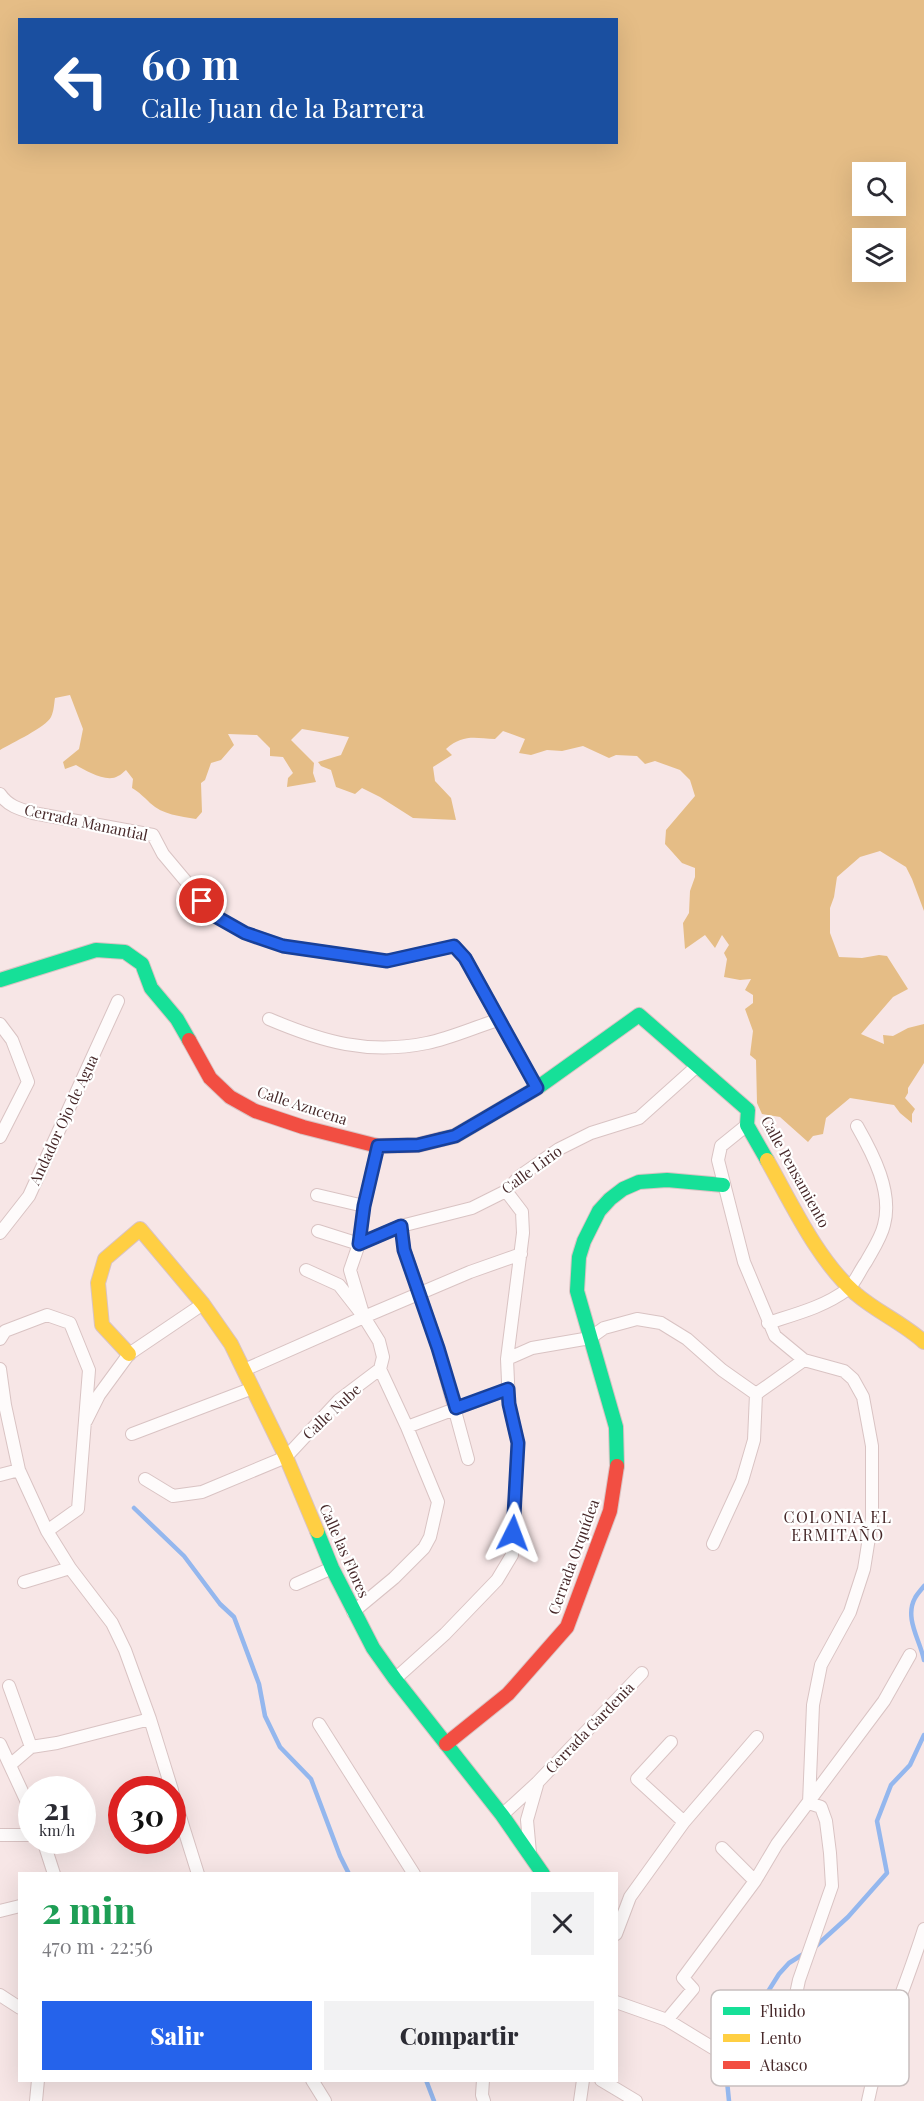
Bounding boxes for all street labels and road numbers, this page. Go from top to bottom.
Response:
street label: Cerrada Manantial [23,799,150,845]
street label: Andador Ojo de Agua [24,1051,102,1189]
street label: Calle Azucena [255,1081,350,1129]
street label: Calle Pensamiento [757,1112,835,1231]
street label: Calle Lirio [497,1141,566,1198]
street label: Calle Nube [298,1379,365,1443]
street label: Cerrada Orquídea [543,1496,603,1617]
street label: Calle las Flores [315,1500,375,1601]
street label: Cerrada Gardenia [540,1677,638,1777]

